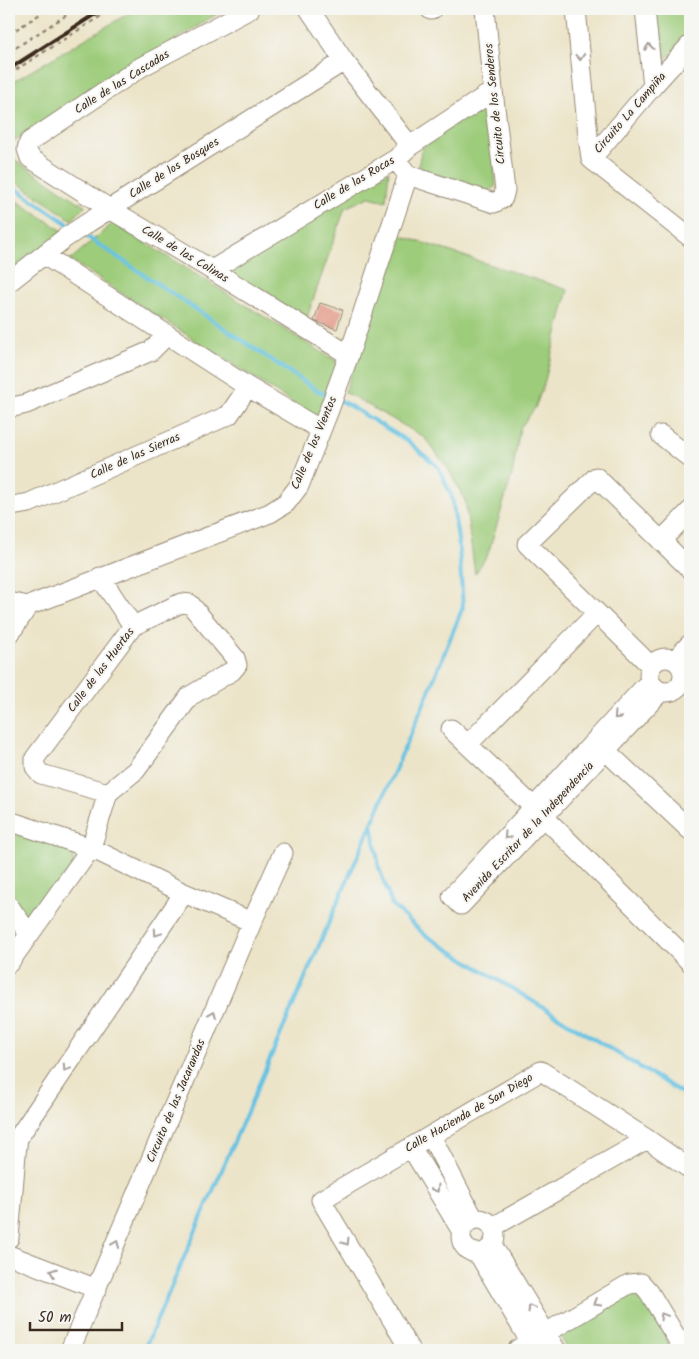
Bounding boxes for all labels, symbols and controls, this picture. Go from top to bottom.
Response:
street label: Circuito de los Senderos [479,43,511,165]
one-way arrow [644,43,655,51]
street label: Calle de las Cascadas [71,45,173,119]
one-way arrow [574,54,585,62]
street label: Circuito La Campiña [589,68,671,158]
street label: Calle de los Bosques [125,132,223,204]
street label: Calle de las Rocas [310,151,398,215]
street label: Calle de las Colinas [138,220,232,288]
street label: Calle de los Vientos [286,393,342,493]
street label: Calle de las Sierras [87,428,183,484]
street label: Calle de las Huertas [63,623,139,717]
one-way arrow [614,711,623,720]
street label: Avenida Escritor de la Independencia [457,757,599,907]
one-way arrow [504,830,513,839]
one-way arrow [154,927,163,937]
one-way arrow [206,1010,217,1019]
street label: Circuito de las Jacarandas [141,1036,211,1166]
one-way arrow [63,1062,72,1071]
street label: Calle Hacienda de San Diego [401,1068,537,1158]
one-way arrow [430,1183,440,1192]
one-way arrow [340,1237,350,1246]
one-way arrow [109,1240,120,1249]
one-way arrow [49,1268,57,1278]
one-way arrow [594,1297,603,1307]
scale bar [30,1299,122,1331]
one-way arrow [527,1305,537,1314]
text: 50 m [38,1306,72,1330]
one-way arrow [660,1312,670,1321]

